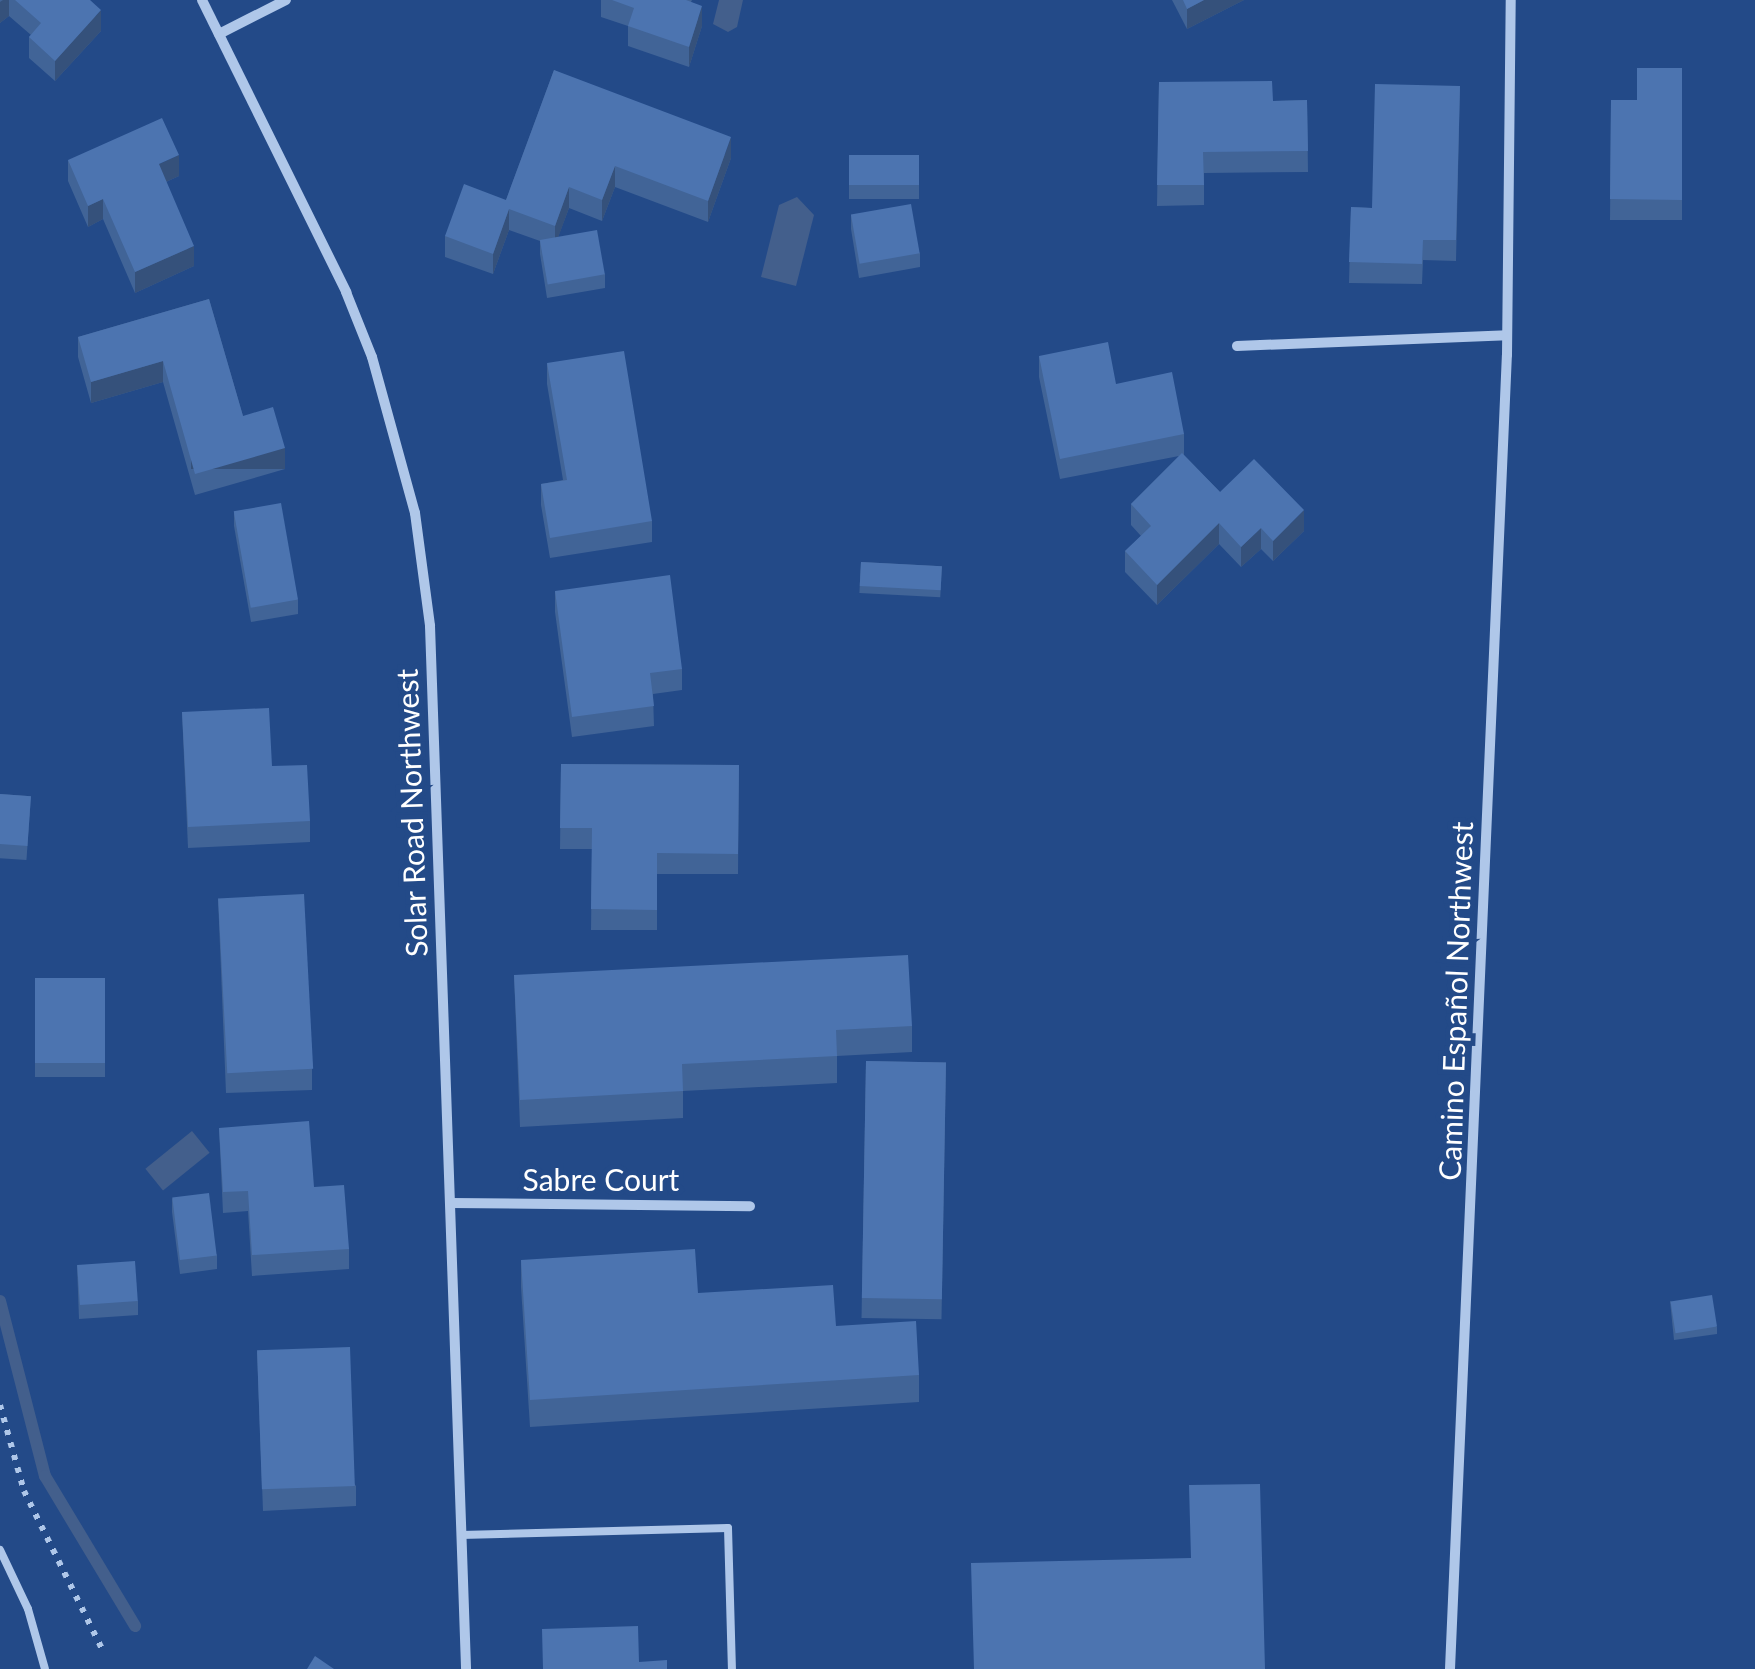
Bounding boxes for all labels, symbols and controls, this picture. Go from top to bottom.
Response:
street label: Solar Road Northwest [388,668,434,958]
street label: Camino Español Northwest [1431,821,1479,1181]
street label: Sabre Court [523,1161,679,1197]

